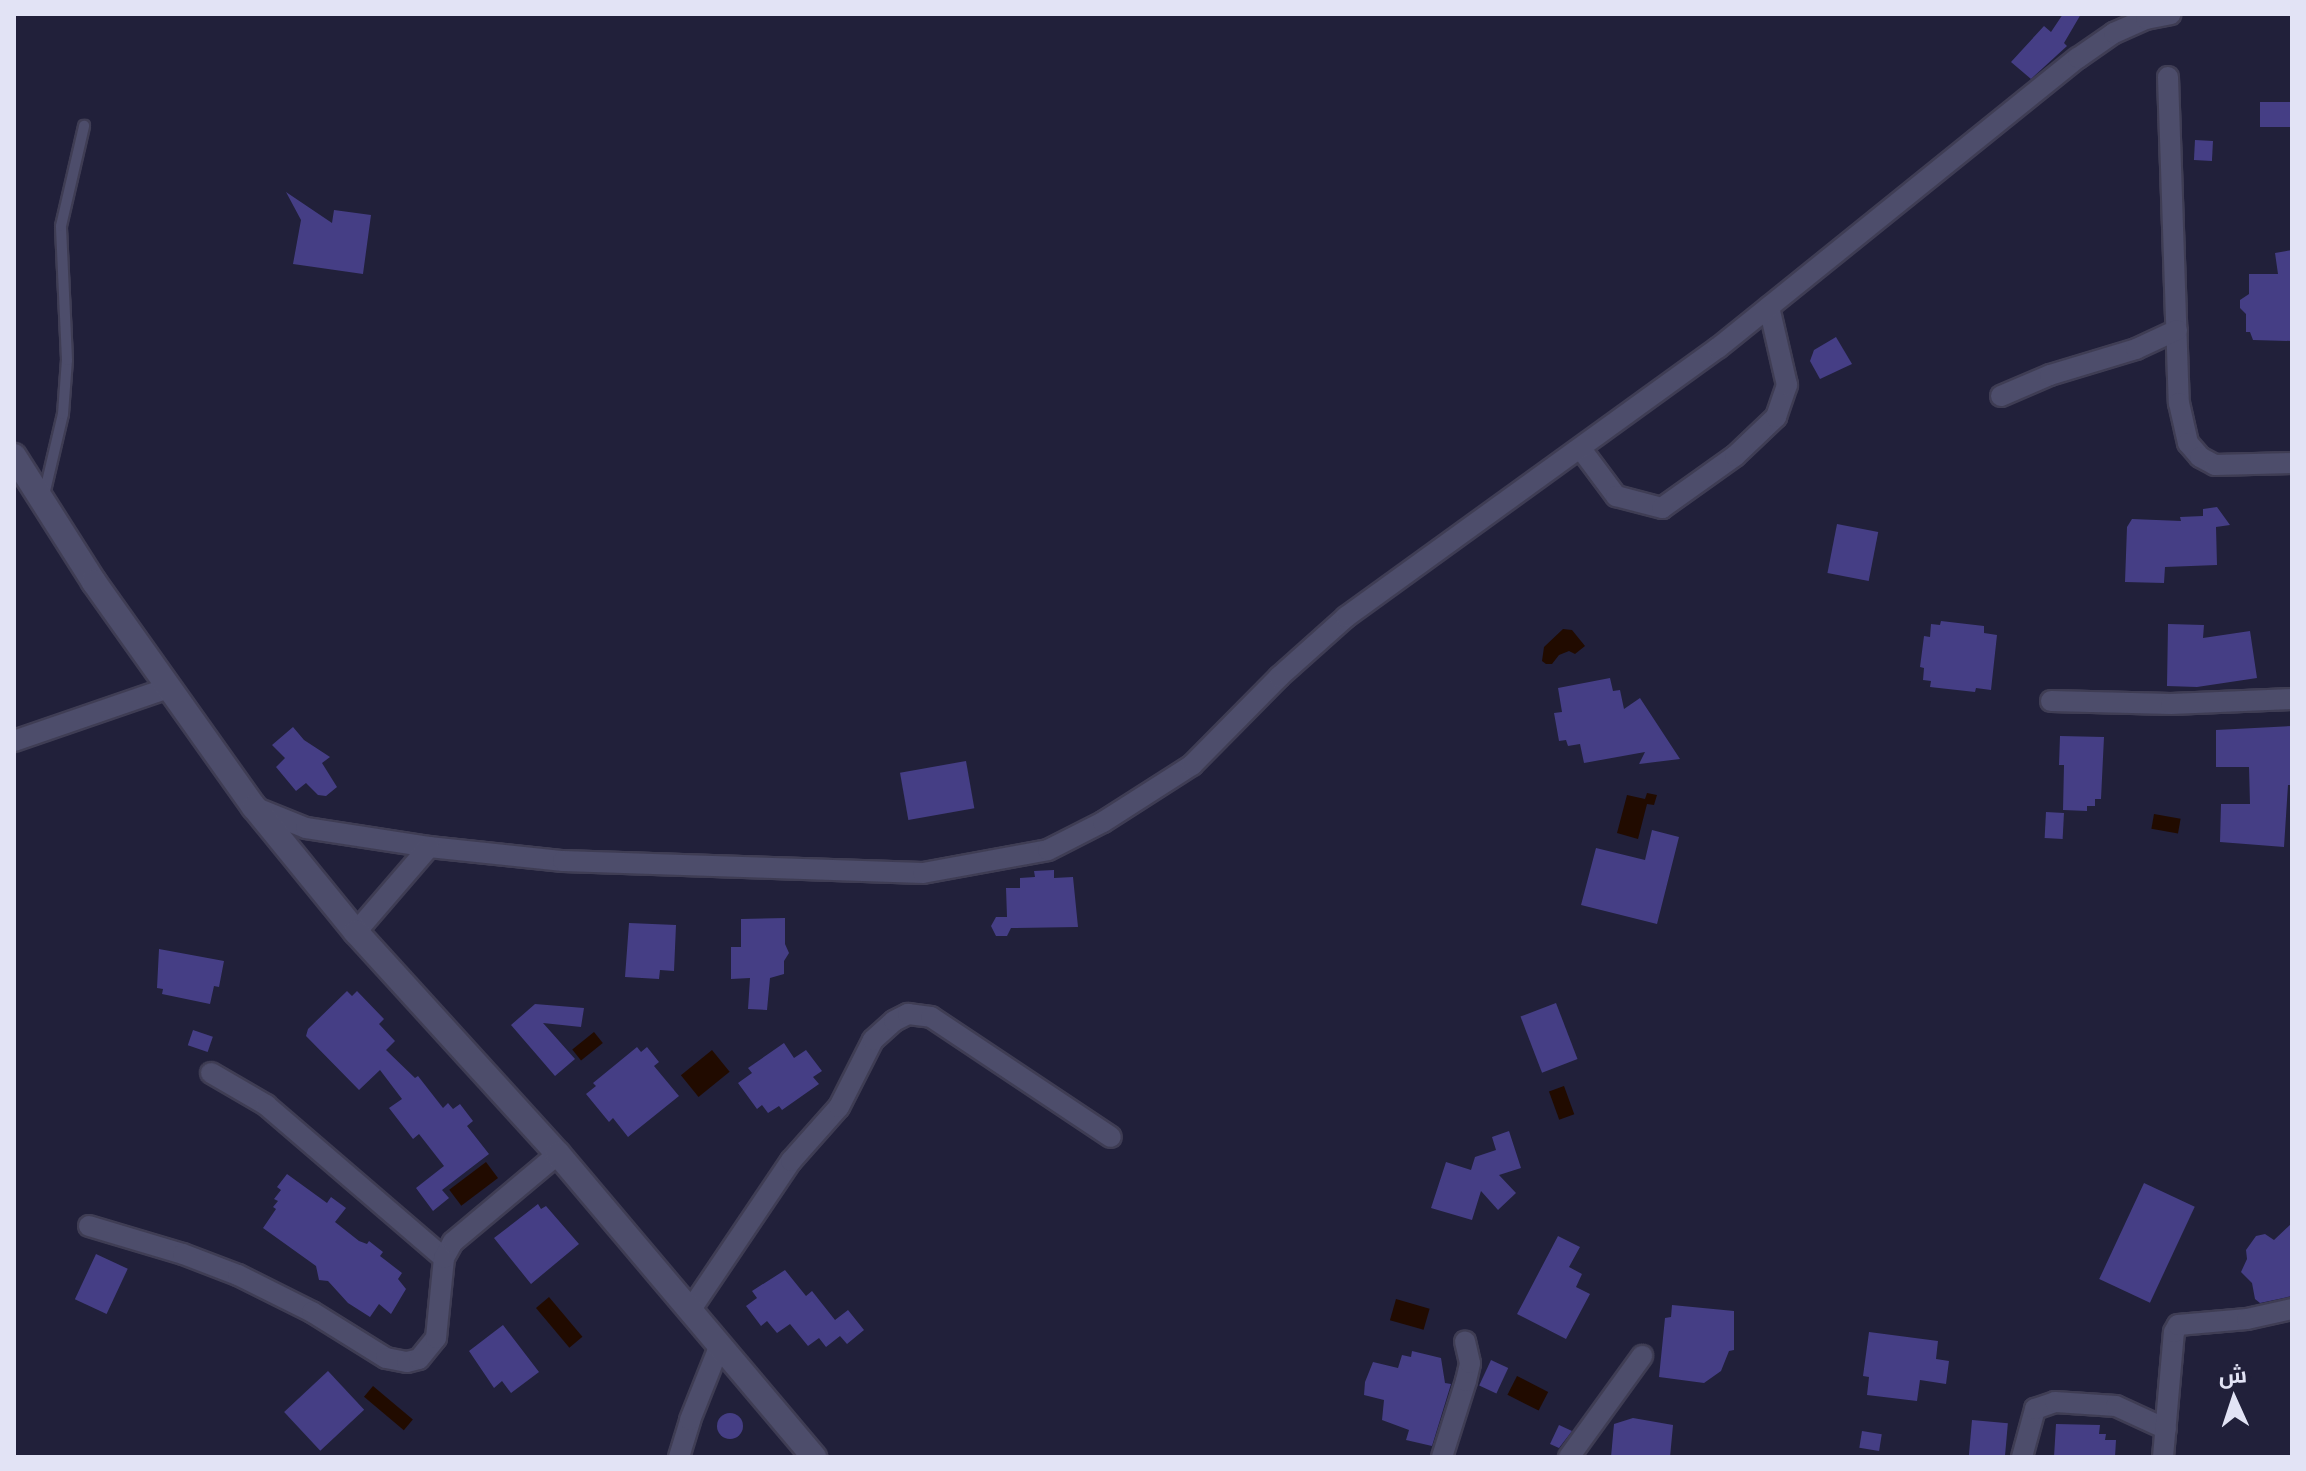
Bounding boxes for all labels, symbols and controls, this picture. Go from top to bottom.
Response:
north arrow [2194,1359,2274,1439]
text: ش [2218,1360,2248,1390]

